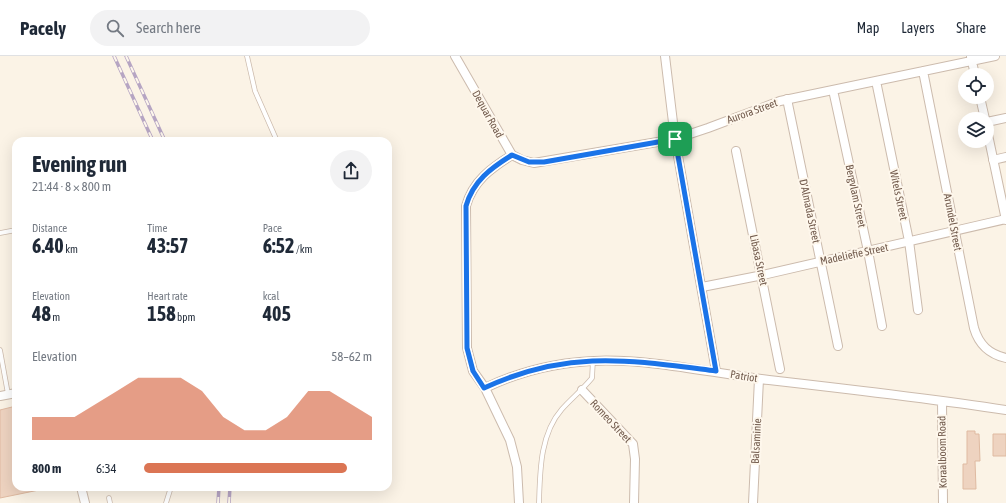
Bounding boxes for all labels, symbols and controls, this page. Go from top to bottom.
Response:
search box [90,10,370,46]
text: Pacely [20,17,66,39]
icon: search [104,17,126,39]
text: Search here [136,19,201,36]
text: Map [857,20,879,36]
text: Layers [901,20,934,36]
text: Share [956,20,986,36]
map controls [958,68,994,148]
button: locate [958,68,994,104]
street label: Dequar Road [470,88,506,140]
street label: Aurora Street [725,96,779,126]
button: layers [958,112,994,148]
pin [658,122,692,156]
icon: arrive [664,128,686,150]
button: share [330,150,372,192]
text: Evening run [32,151,127,177]
street label: Bergvlam Street [843,163,869,229]
street label: Witels Street [888,169,910,221]
street label: D'Almada Street [797,178,823,244]
text: 21:44 · 8 × 800 m [32,179,111,194]
street label: Arundel Street [942,192,964,252]
text: Distance [32,222,67,234]
text: Time [147,222,167,234]
text: Pace [263,222,282,234]
street label: Libasa Street [748,233,770,287]
text: 6.40 [32,234,64,257]
text: 43:57 [147,234,189,257]
text: 6:52 [263,234,294,257]
street label: Madeliefie Street [819,241,889,267]
text: km [64,243,78,255]
text: /km [294,243,312,255]
text: Elevation [32,290,70,302]
text: Heart rate [147,290,188,302]
text: kcal [263,290,279,302]
text: 48 [32,302,51,325]
text: 158 [147,302,176,325]
text: 405 [263,302,291,325]
text: m [51,311,60,323]
text: bpm [176,311,195,323]
text: Elevation [32,349,77,364]
text: 58–62 m [331,349,372,364]
street label: Patriot [729,368,759,384]
street label: Romeo Street [588,397,634,445]
street label: Koraalboom Road [935,416,949,488]
street label: Balsaminie [749,418,763,464]
text: 800 m [32,461,61,476]
text: 6:34 [96,461,117,476]

